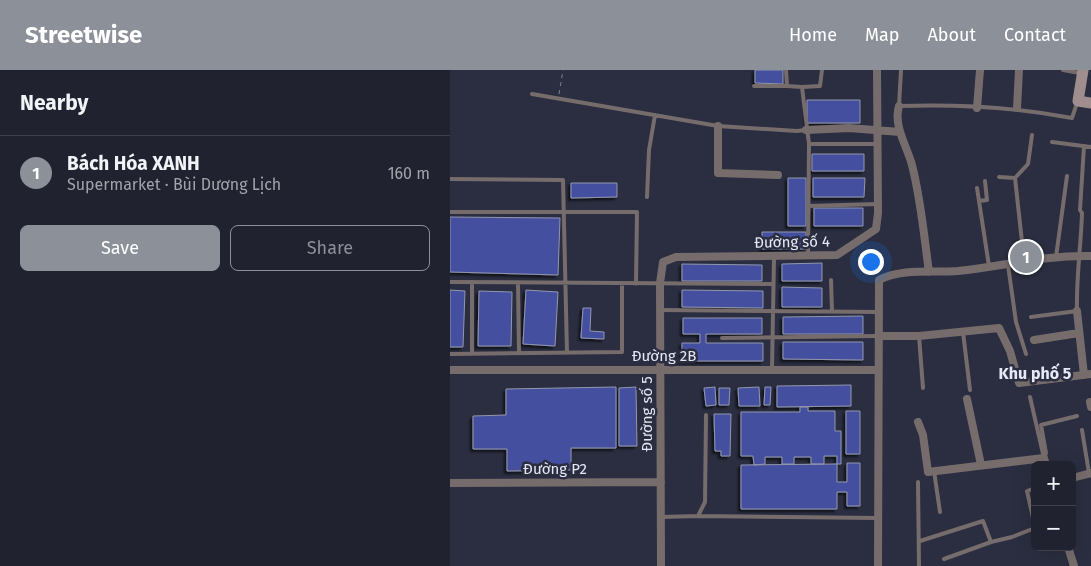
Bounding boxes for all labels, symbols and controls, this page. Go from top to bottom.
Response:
text: Streetwise [25,21,142,49]
text: Home [789,24,837,46]
text: Map [865,24,899,46]
text: About [927,24,976,46]
text: Contact [1004,24,1066,46]
text: Nearby [20,90,88,116]
text: Bách Hóa XANH [67,152,200,175]
text: 1 [32,164,40,183]
text: 160 m [388,164,430,183]
text: Supermarket · Bùi Dương Lịch [67,175,281,194]
button: Save [20,225,220,271]
button: Share [230,225,430,271]
street label: Đường số 4 [754,232,830,252]
pin: 1 [1010,238,1042,276]
your location [858,249,884,275]
street label: Đường 2B [632,347,696,365]
district label: Khu phố 5 [999,363,1072,383]
street label: Đường số 5 [638,376,656,452]
street label: Đường P2 [523,460,587,478]
map controls [1031,461,1076,551]
button: + [1031,461,1076,506]
button: − [1031,506,1076,551]

